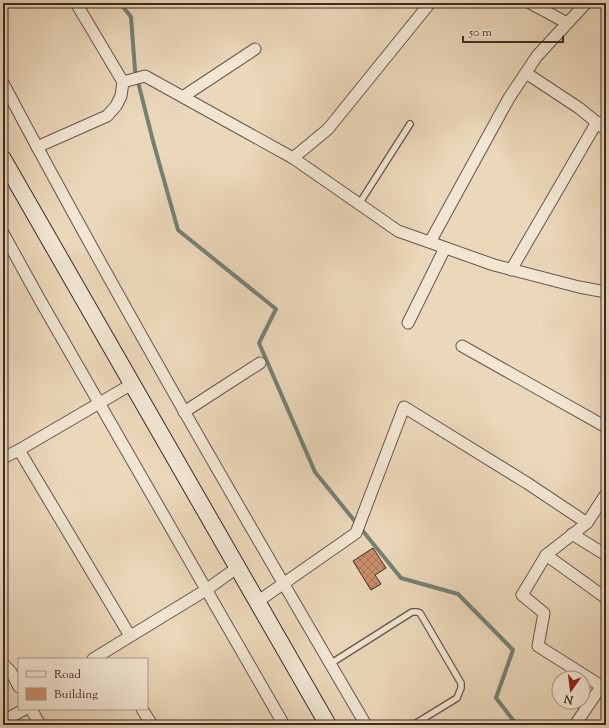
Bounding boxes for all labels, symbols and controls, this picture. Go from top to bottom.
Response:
scale bar [463,18,563,44]
text: 50 m [468,24,492,42]
legend [18,658,148,710]
text: Road [54,666,81,684]
north arrow [551,670,591,710]
text: Building [54,686,98,704]
text: N [562,690,576,708]

